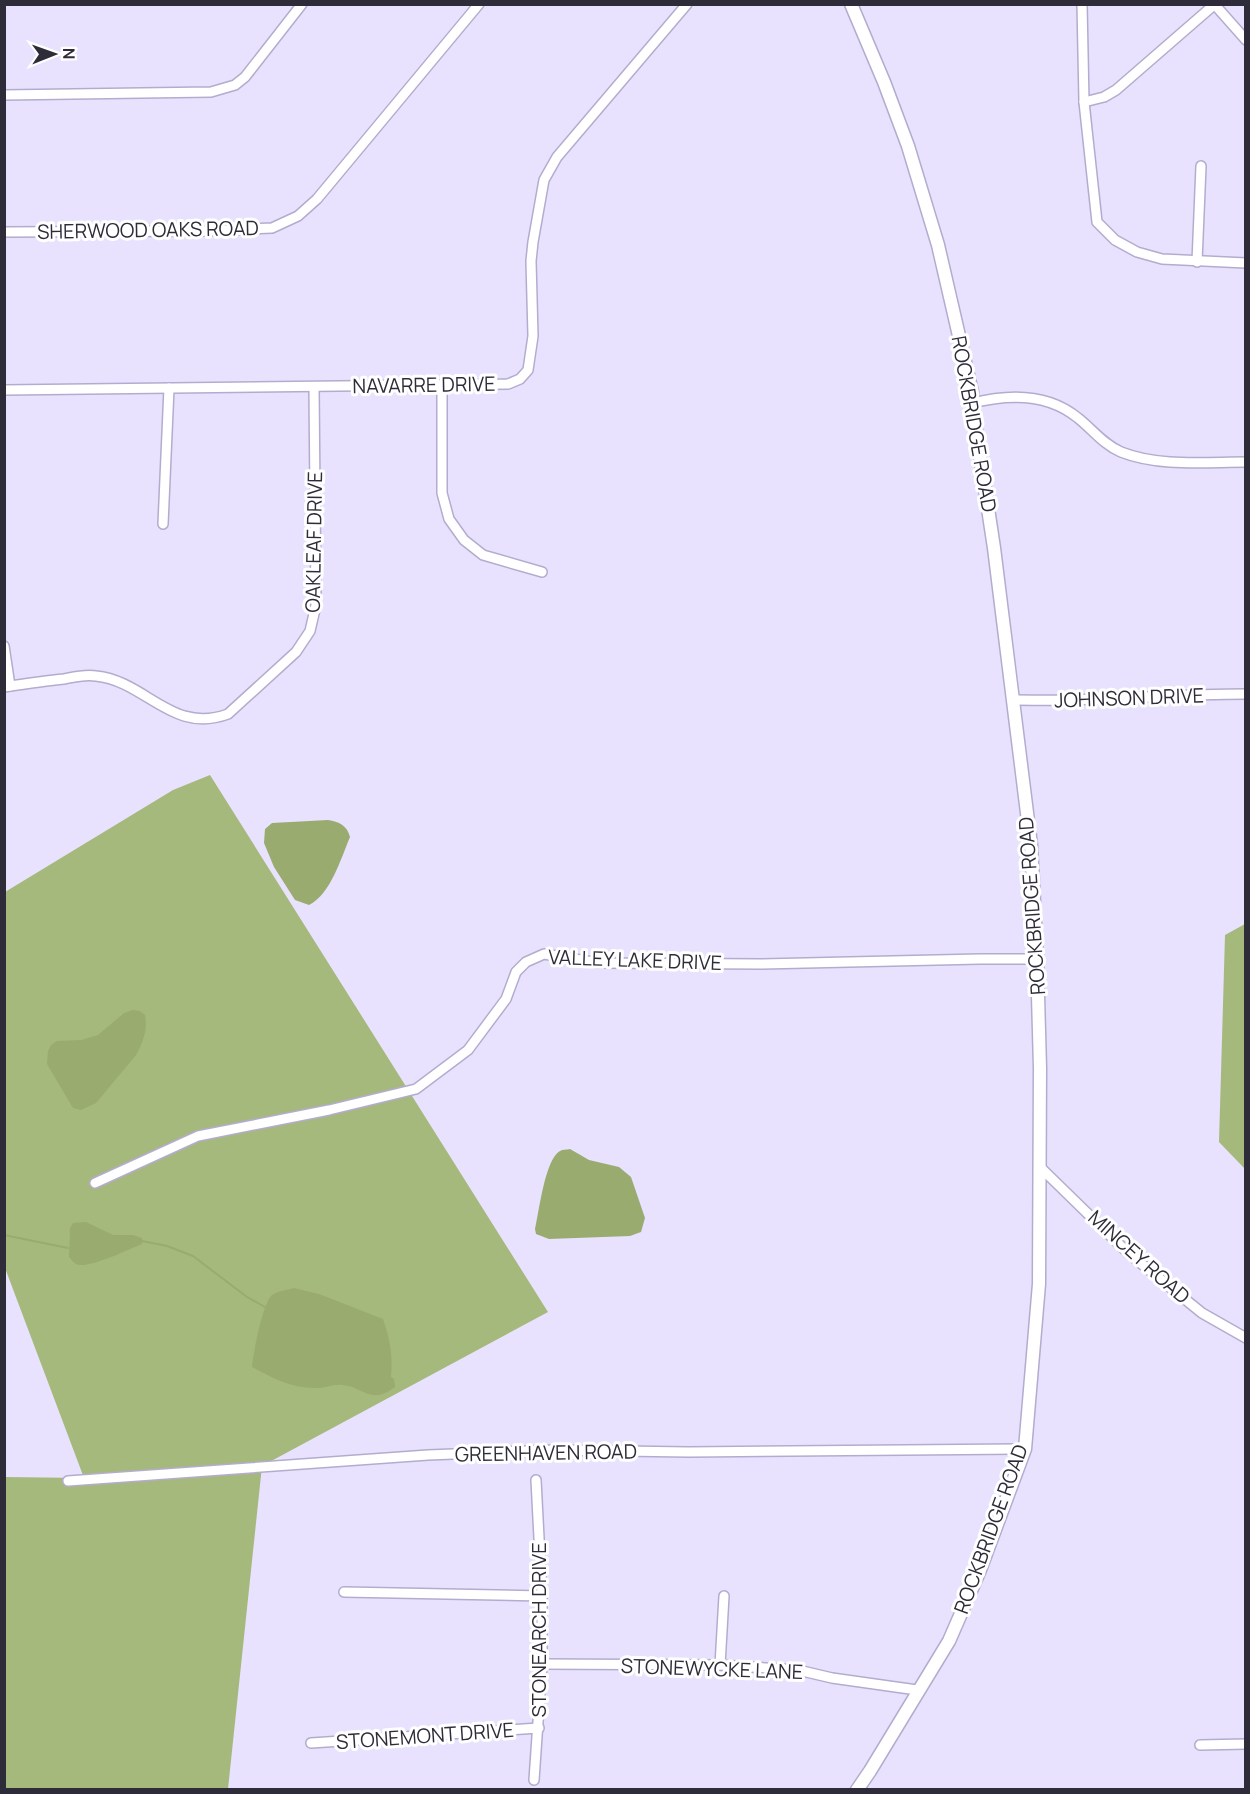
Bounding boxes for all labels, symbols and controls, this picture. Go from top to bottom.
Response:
north arrow [24,24,84,84]
text: N [58,48,80,60]
street label: SHERWOOD OAKS ROAD [37,214,259,245]
street label: ROCKBRIDGE ROAD [946,334,1003,514]
street label: NAVARRE DRIVE [352,370,496,399]
street label: OAKLEAF DRIVE [299,471,328,613]
street label: JOHNSON DRIVE [1054,681,1204,714]
street label: ROCKBRIDGE ROAD [1012,816,1051,996]
street label: VALLEY LAKE DRIVE [548,943,722,976]
street label: MINCEY ROAD [1083,1204,1196,1309]
street label: GREENHAVEN ROAD [455,1437,637,1468]
street label: ROCKBRIDGE ROAD [947,1440,1034,1617]
street label: STONEARCH DRIVE [525,1542,552,1718]
street label: STONEWYCKE LANE [620,1652,804,1685]
street label: STONEMONT DRIVE [335,1716,515,1755]

